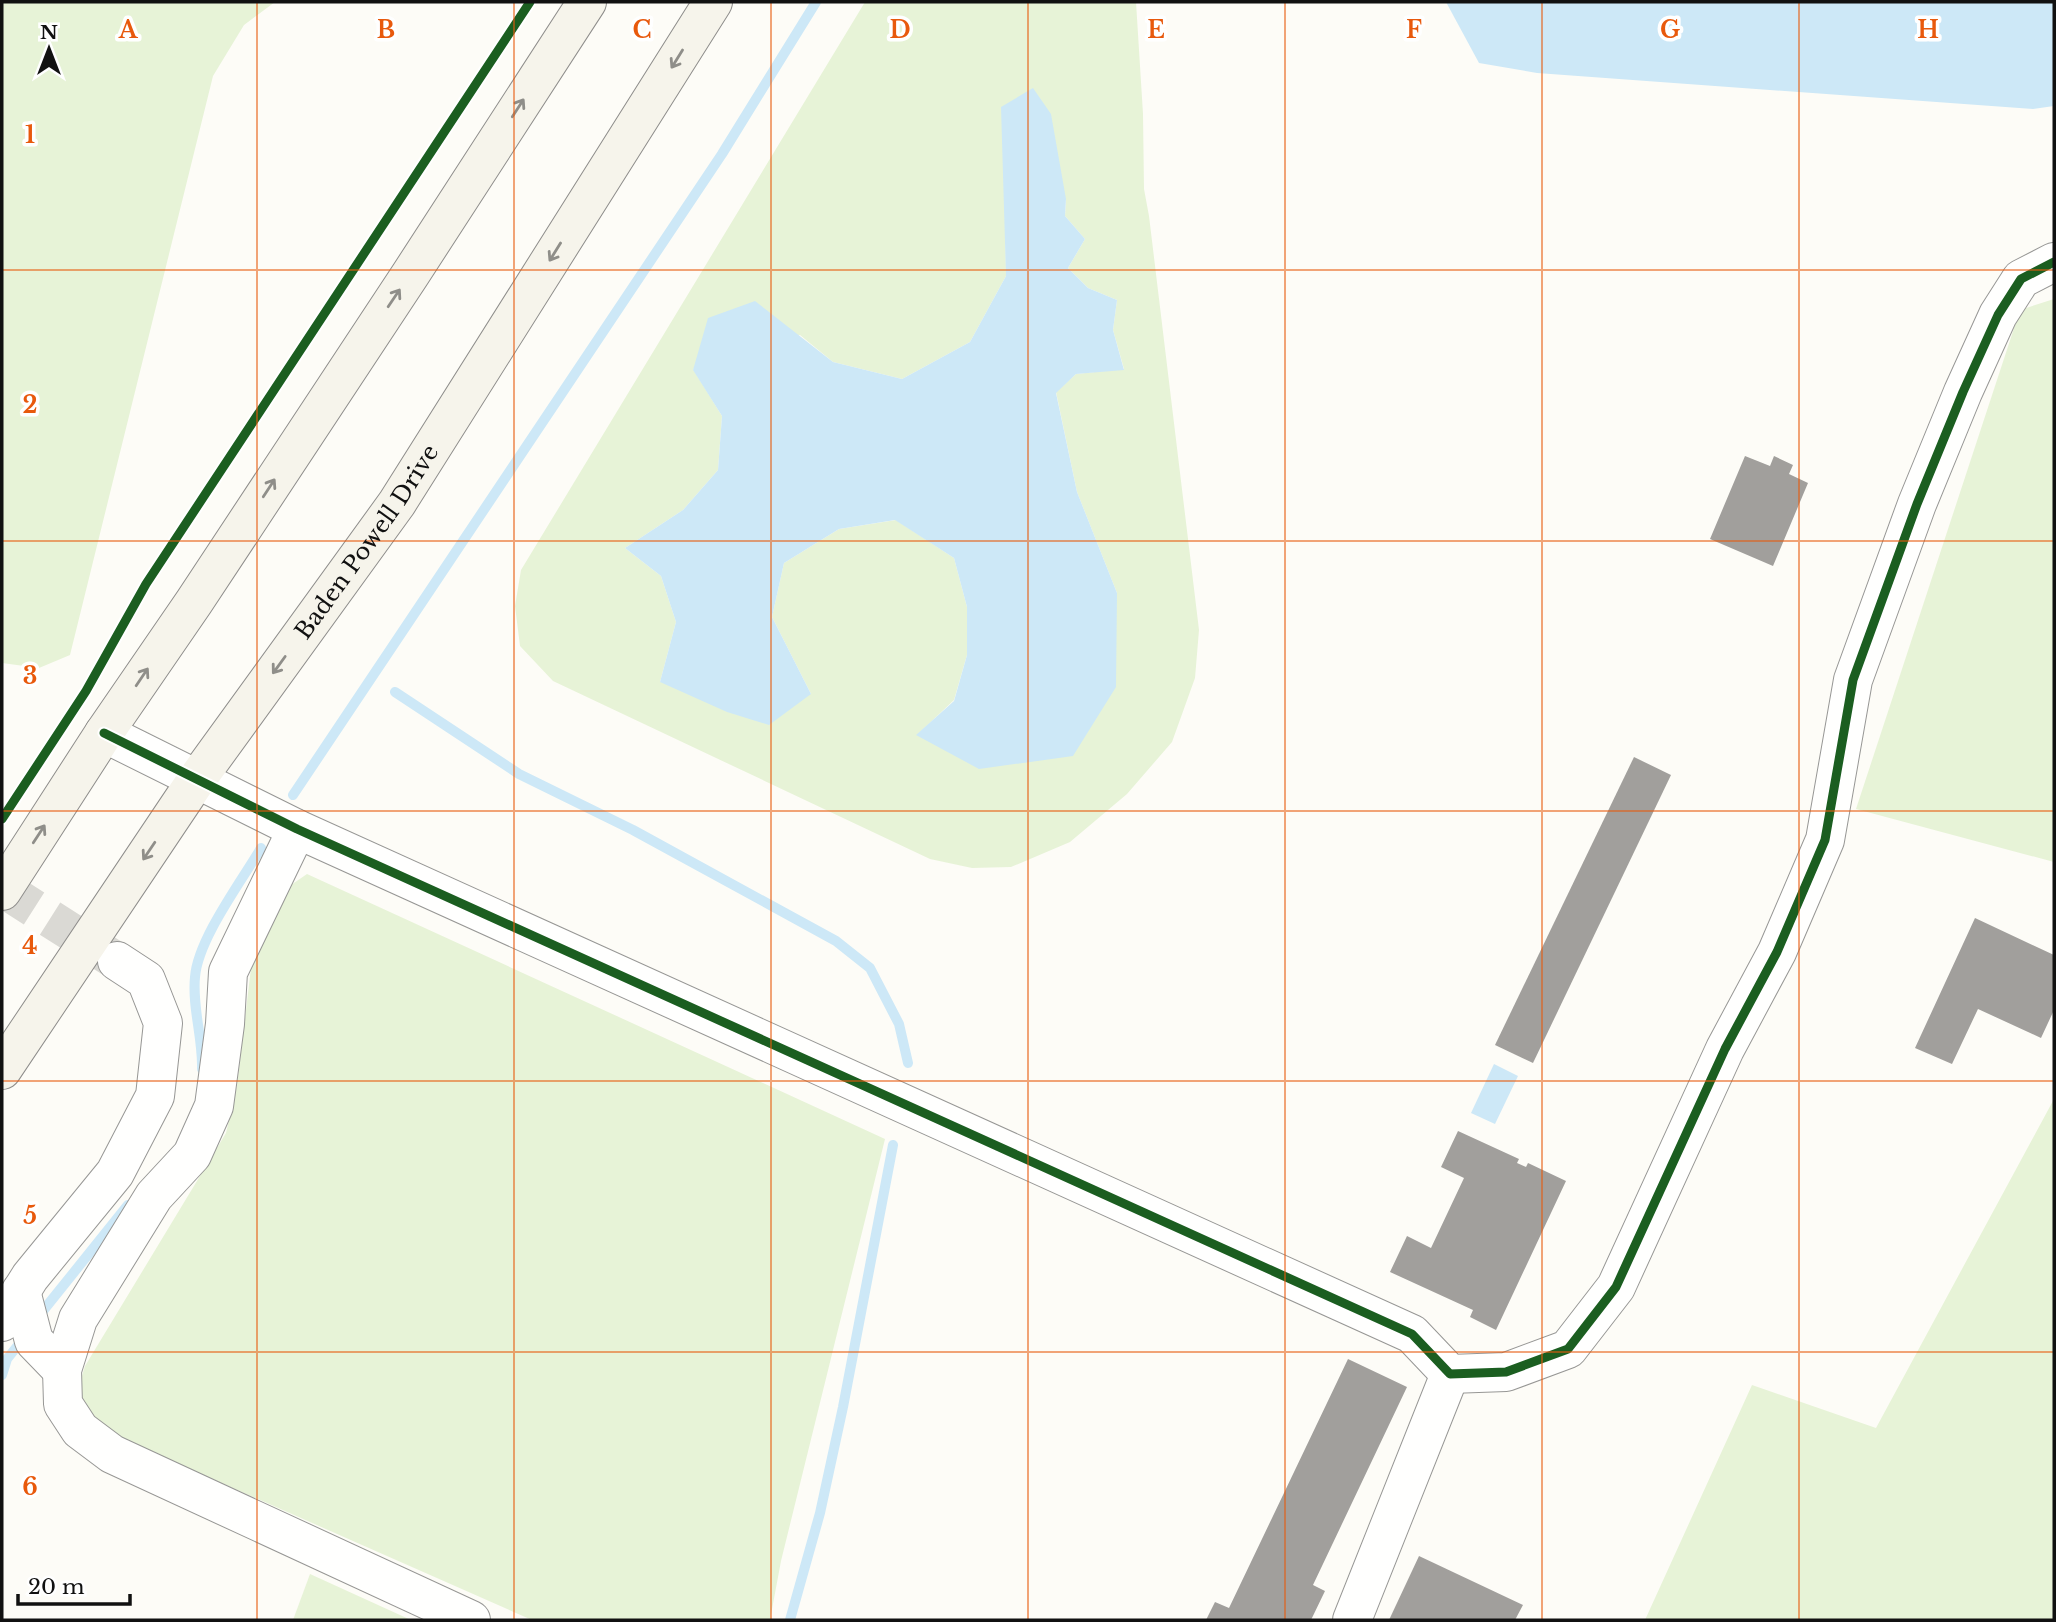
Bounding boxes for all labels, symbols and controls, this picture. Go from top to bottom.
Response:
north arrow [14,14,84,84]
text: A [118,16,139,44]
text: B [377,16,395,44]
text: C [633,16,651,44]
text: D [889,16,911,44]
text: E [1147,16,1165,44]
text: F [1406,16,1422,44]
text: G [1660,16,1680,44]
text: H [1917,16,1939,44]
text: N [40,21,58,44]
one-way arrow [669,49,683,69]
one-way arrow [512,98,526,118]
text: 1 [25,121,35,149]
one-way arrow [548,242,563,261]
one-way arrow [388,289,402,309]
text: 2 [23,391,37,419]
street label: Baden Powell Drive [289,439,444,645]
one-way arrow [261,479,276,498]
one-way arrow [272,655,287,674]
text: 3 [23,662,37,690]
one-way arrow [135,668,149,687]
one-way arrow [31,825,46,844]
one-way arrow [141,841,156,860]
text: 4 [22,932,38,960]
text: 5 [23,1202,37,1230]
text: 6 [22,1473,38,1501]
scale bar [18,1562,130,1606]
text: 20 m [28,1574,85,1600]

